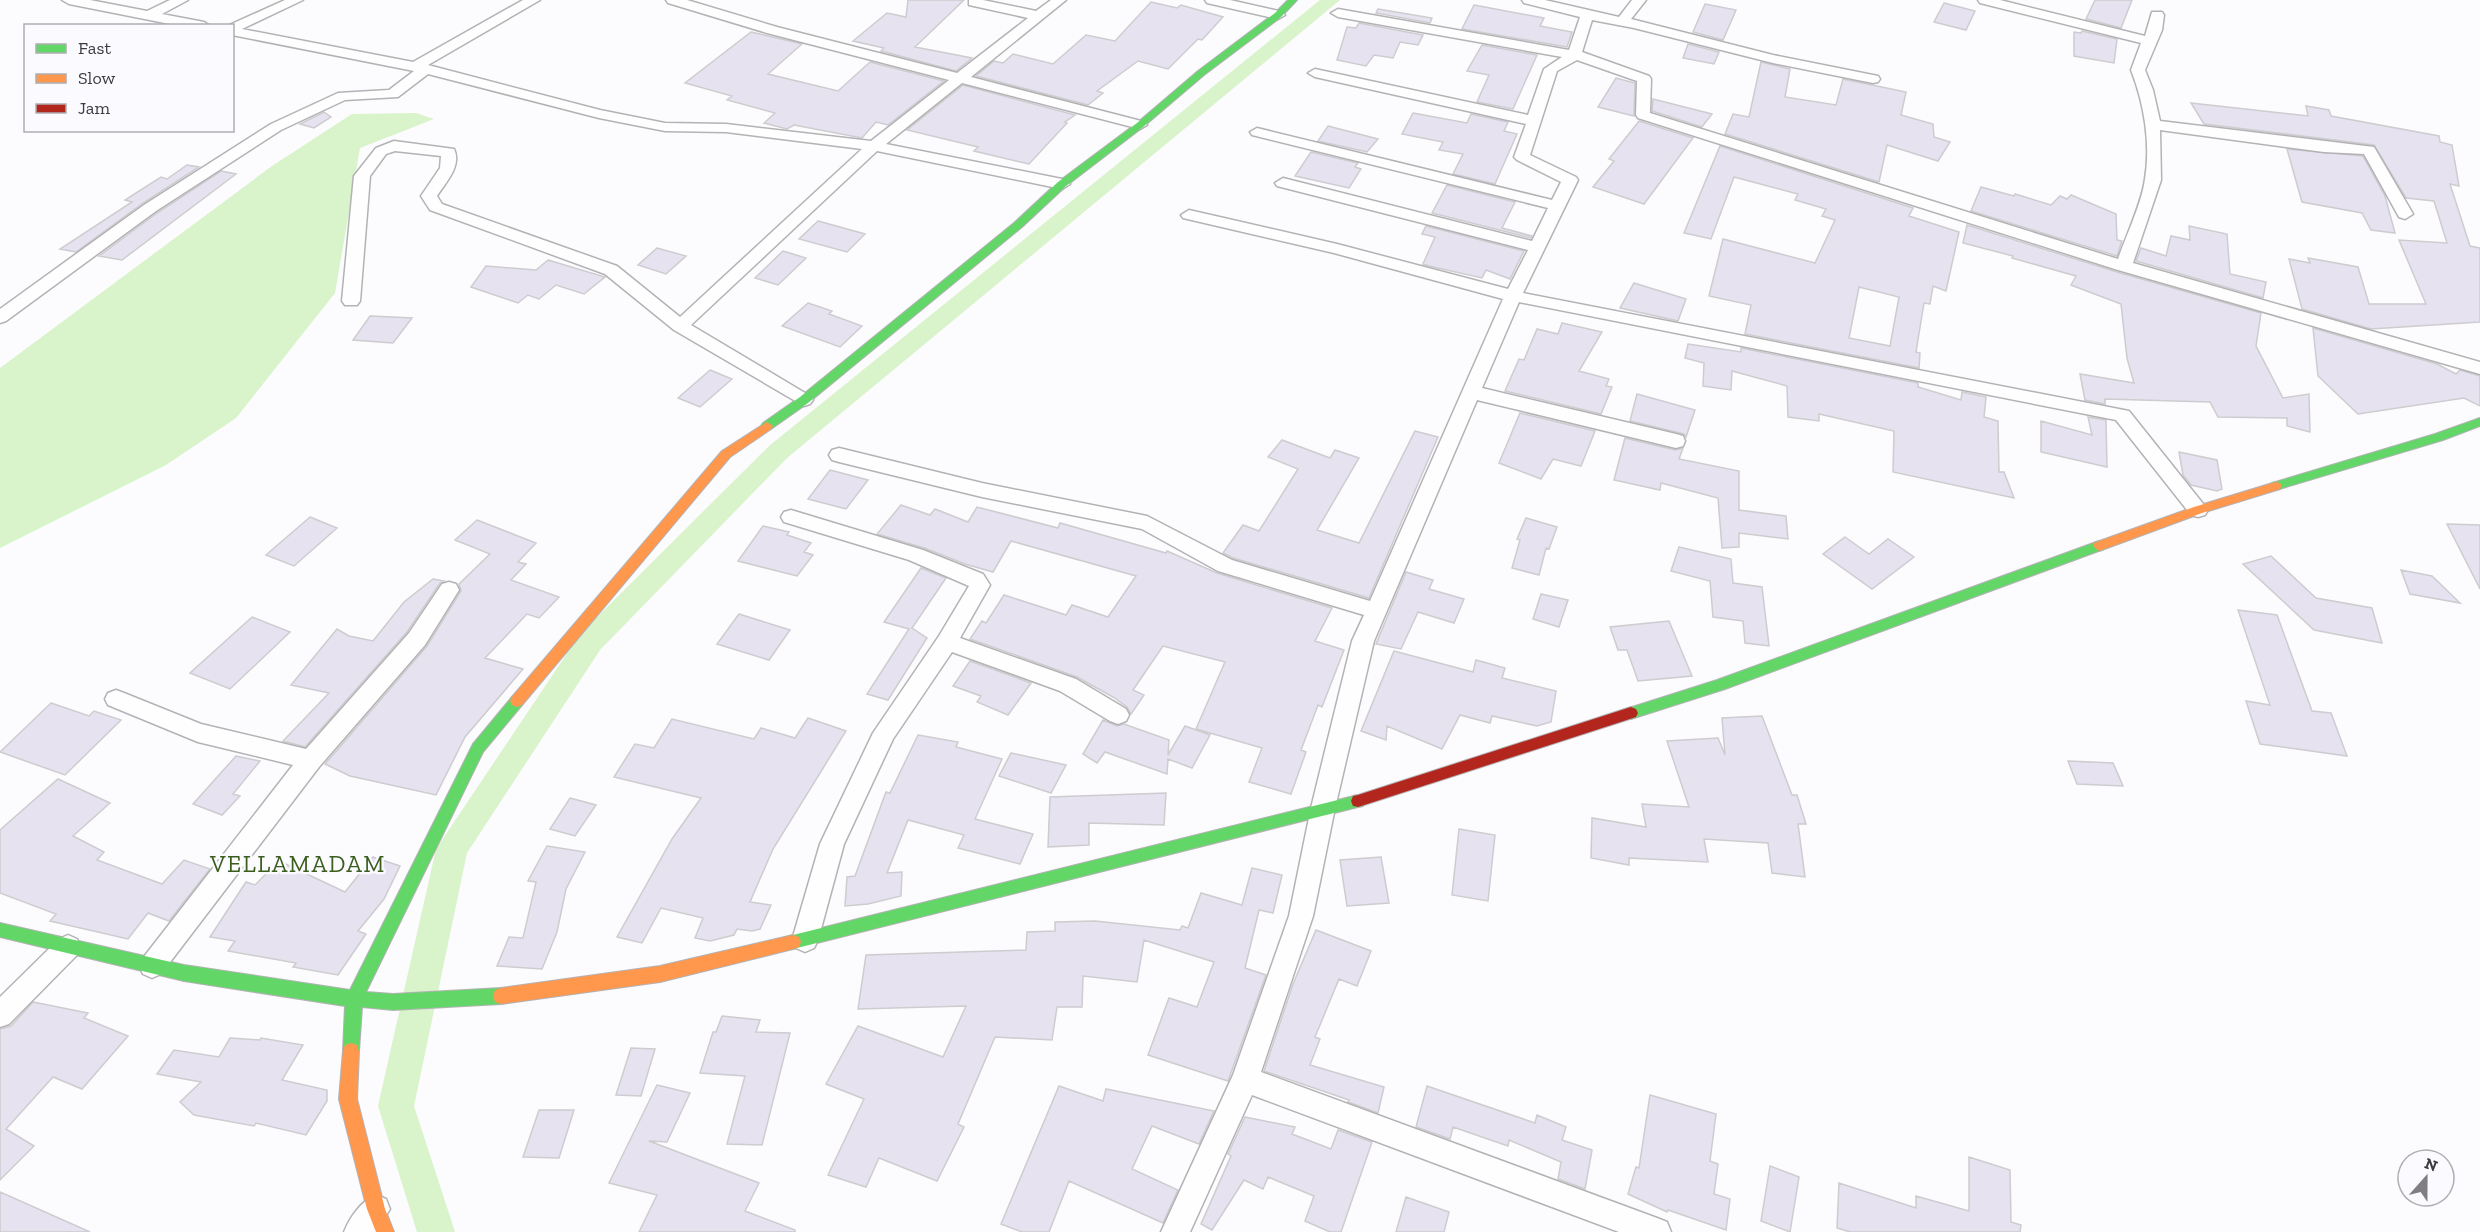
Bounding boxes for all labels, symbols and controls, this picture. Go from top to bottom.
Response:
legend [24,24,234,132]
text: Fast [78,37,111,59]
text: Slow [78,67,115,89]
text: Jam [78,97,110,119]
district label: VELLAMADAM [209,849,386,878]
north arrow [2396,1148,2456,1208]
text: N [2422,1153,2440,1176]

